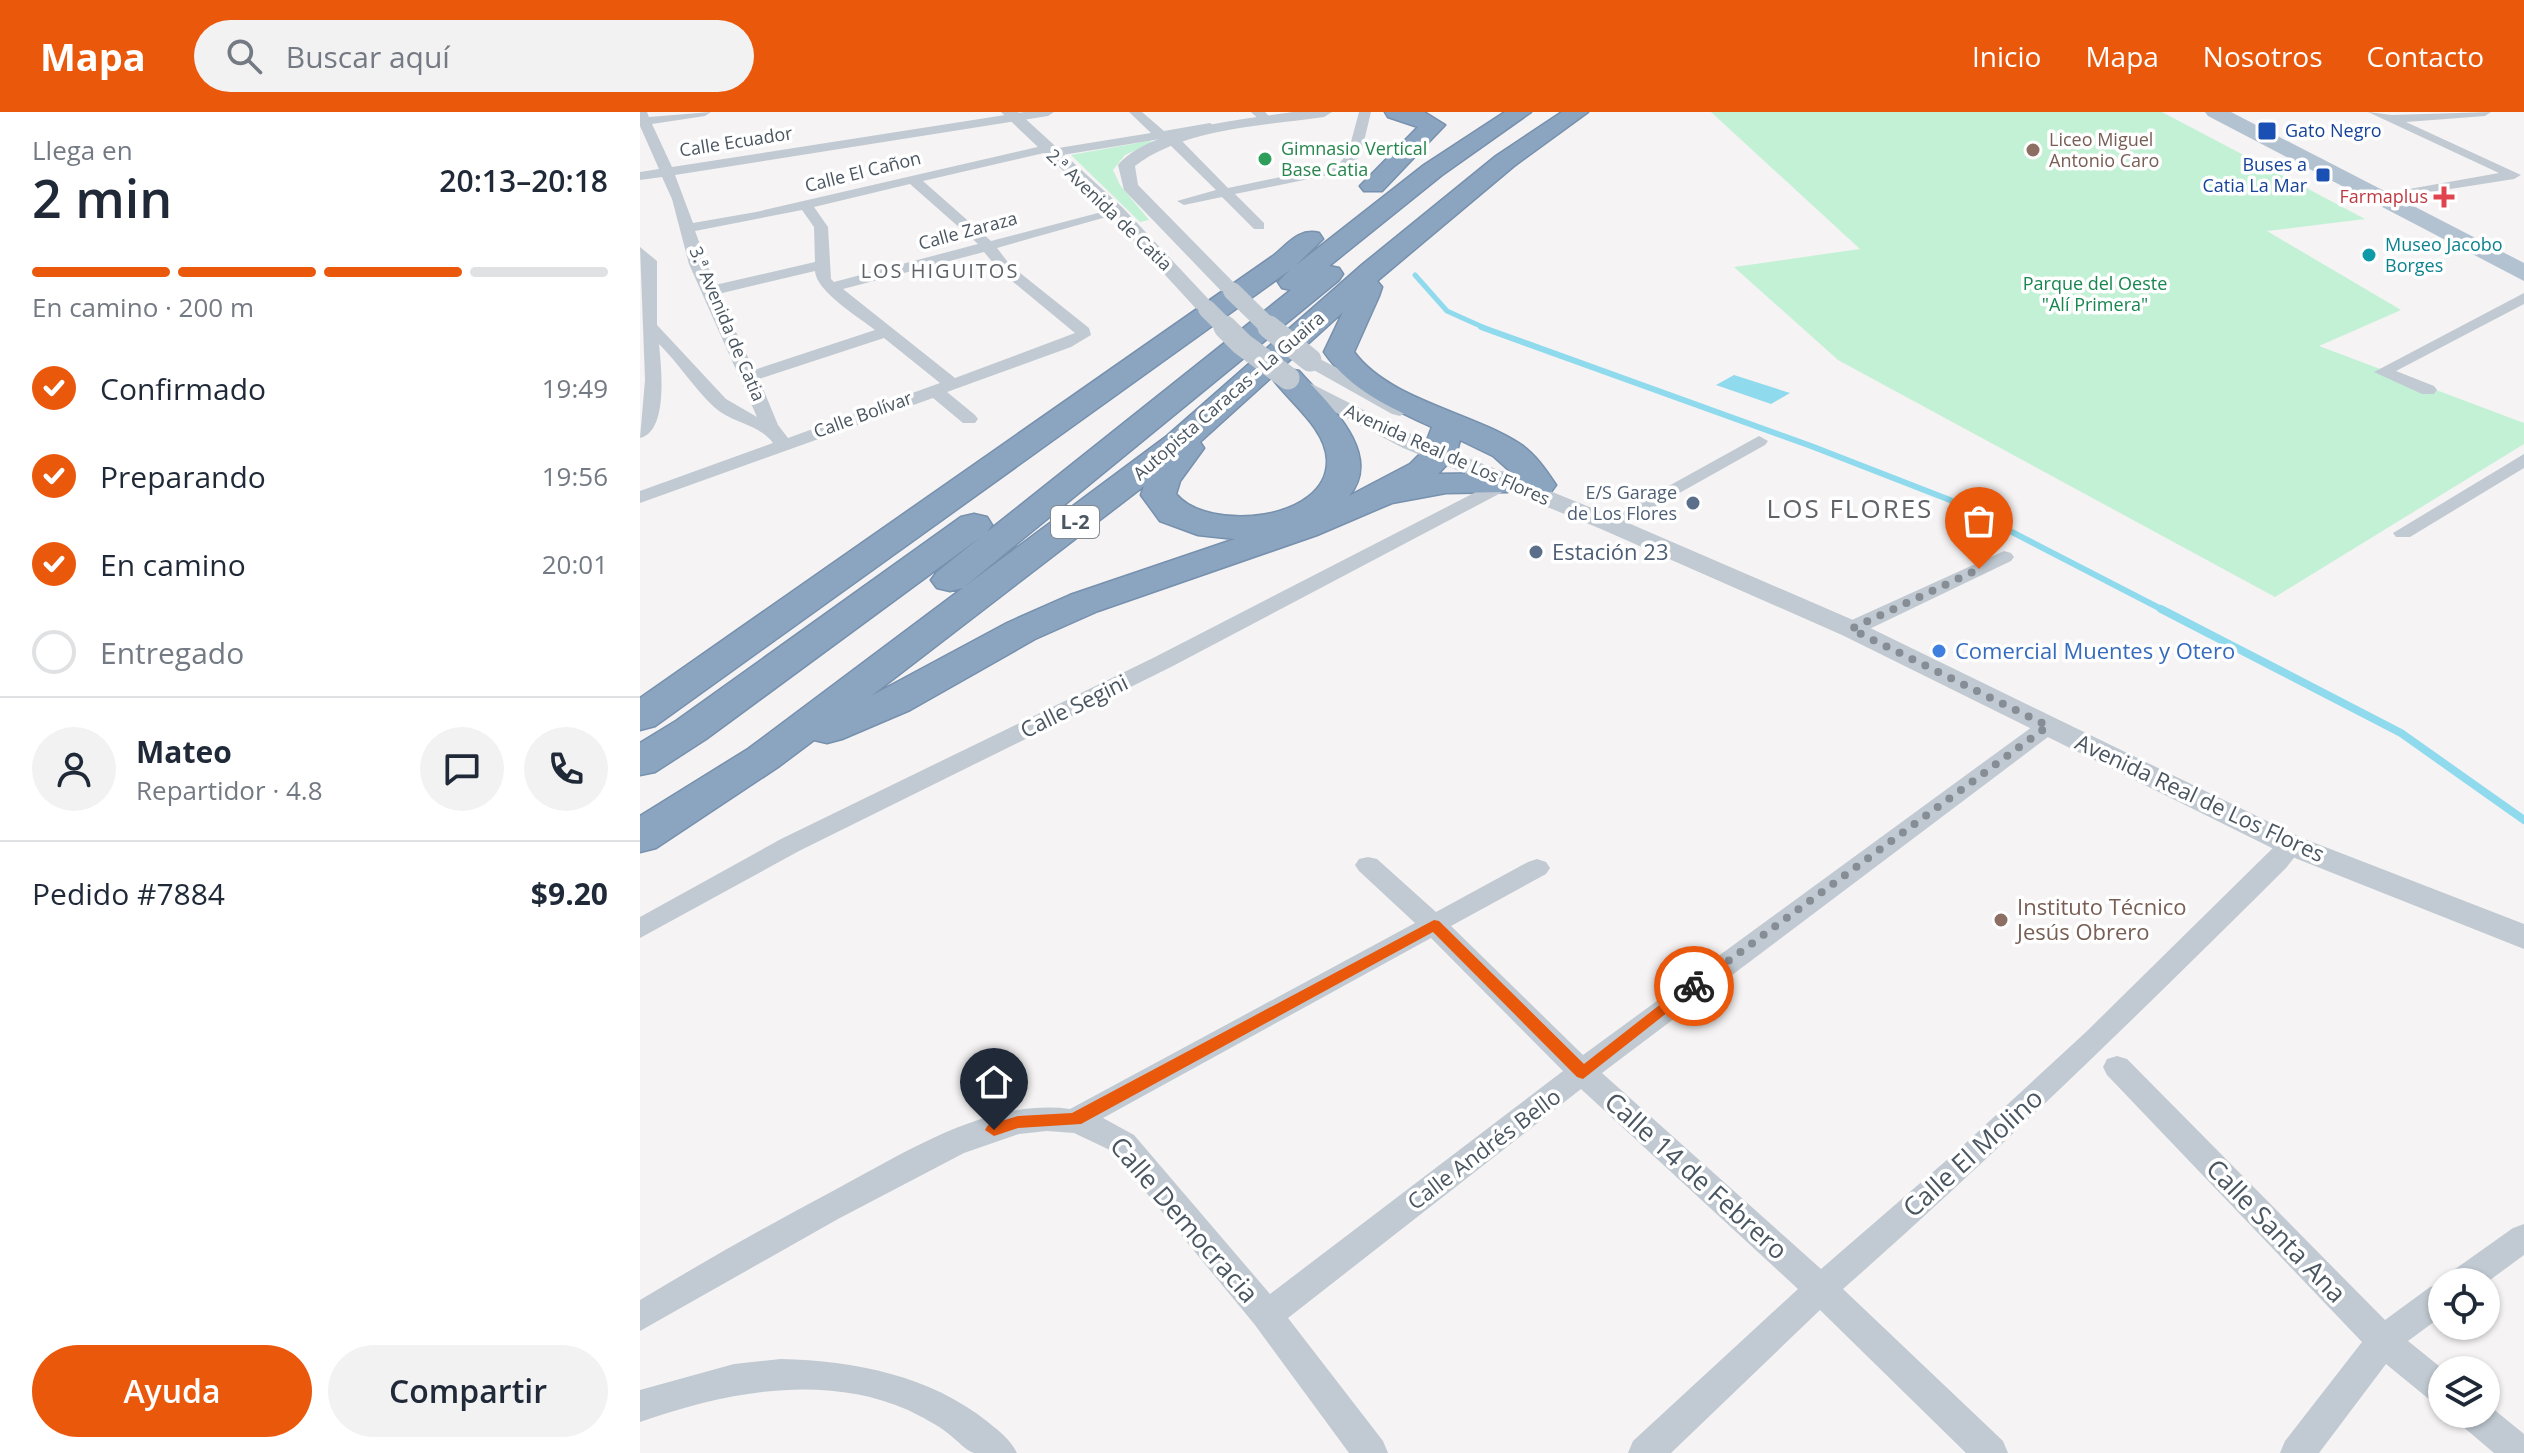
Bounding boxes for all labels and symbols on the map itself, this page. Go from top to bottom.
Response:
place label: Gato Negro [2285,118,2382,142]
street label: Calle Ecuador [678,120,795,162]
marker: Gato Negro [2256,120,2278,142]
place label: Liceo Miguel Antonio Caro [2049,127,2159,172]
place label: Gimnasio Vertical Base Catia [1281,136,1427,181]
marker: Liceo Miguel Antonio Caro [2024,141,2042,159]
street label: 2.ª Avenida de Catia [1042,143,1178,276]
street label: Calle El Cañon [802,145,923,197]
marker: Gimnasio Vertical Base Catia [1256,150,1274,168]
place label: Buses a Catia La Mar [2202,152,2308,197]
marker: Buses a Catia La Mar [2314,166,2332,184]
place label: Farmaplus [2340,184,2428,208]
marker: Farmaplus [2435,188,2453,206]
street label: Calle Zaraza [916,205,1020,255]
place label: Museo Jacobo Borges [2385,232,2503,277]
street label: 3.ª Avenida de Catia [684,243,771,405]
marker: Museo Jacobo Borges [2360,246,2378,264]
district label: LOS HIGUITOS [861,257,1019,284]
park label: Parque del Oeste "Alí Primera" [2023,271,2167,316]
street label: Autopista Caracas - La Guaira [1128,305,1329,485]
street label: Calle Bolívar [810,385,916,443]
street label: Avenida Real de Los Flores [1341,398,1554,510]
place label: E/S Garage de Los Flores [1567,480,1677,525]
pin [1945,487,2013,569]
district label: LOS FLORES [1767,490,1933,526]
marker: E/S Garage de Los Flores [1684,494,1702,512]
road number: L-2 [1051,506,1099,538]
place label: Estación 23 [1552,536,1668,566]
marker: Estación 23 [1527,543,1545,561]
place label: Comercial Muentes y Otero [1955,635,2235,665]
marker: Comercial Muentes y Otero [1930,642,1948,660]
street label: Calle Segini [1015,666,1132,744]
street label: Avenida Real de Los Flores [2071,726,2330,868]
place label: Instituto Técnico Jesús Obrero [2015,891,2186,946]
marker: Instituto Técnico Jesús Obrero [1992,911,2010,929]
courier [1654,946,1734,1026]
pin [960,1048,1028,1130]
street label: Calle El Molino [1895,1080,2050,1225]
street label: Calle Andrés Bello [1401,1081,1566,1216]
street label: Calle 14 de Febrero [1597,1083,1796,1267]
street label: Calle Democracia [1102,1128,1267,1310]
street label: Calle Santa Ana [2199,1150,2355,1310]

